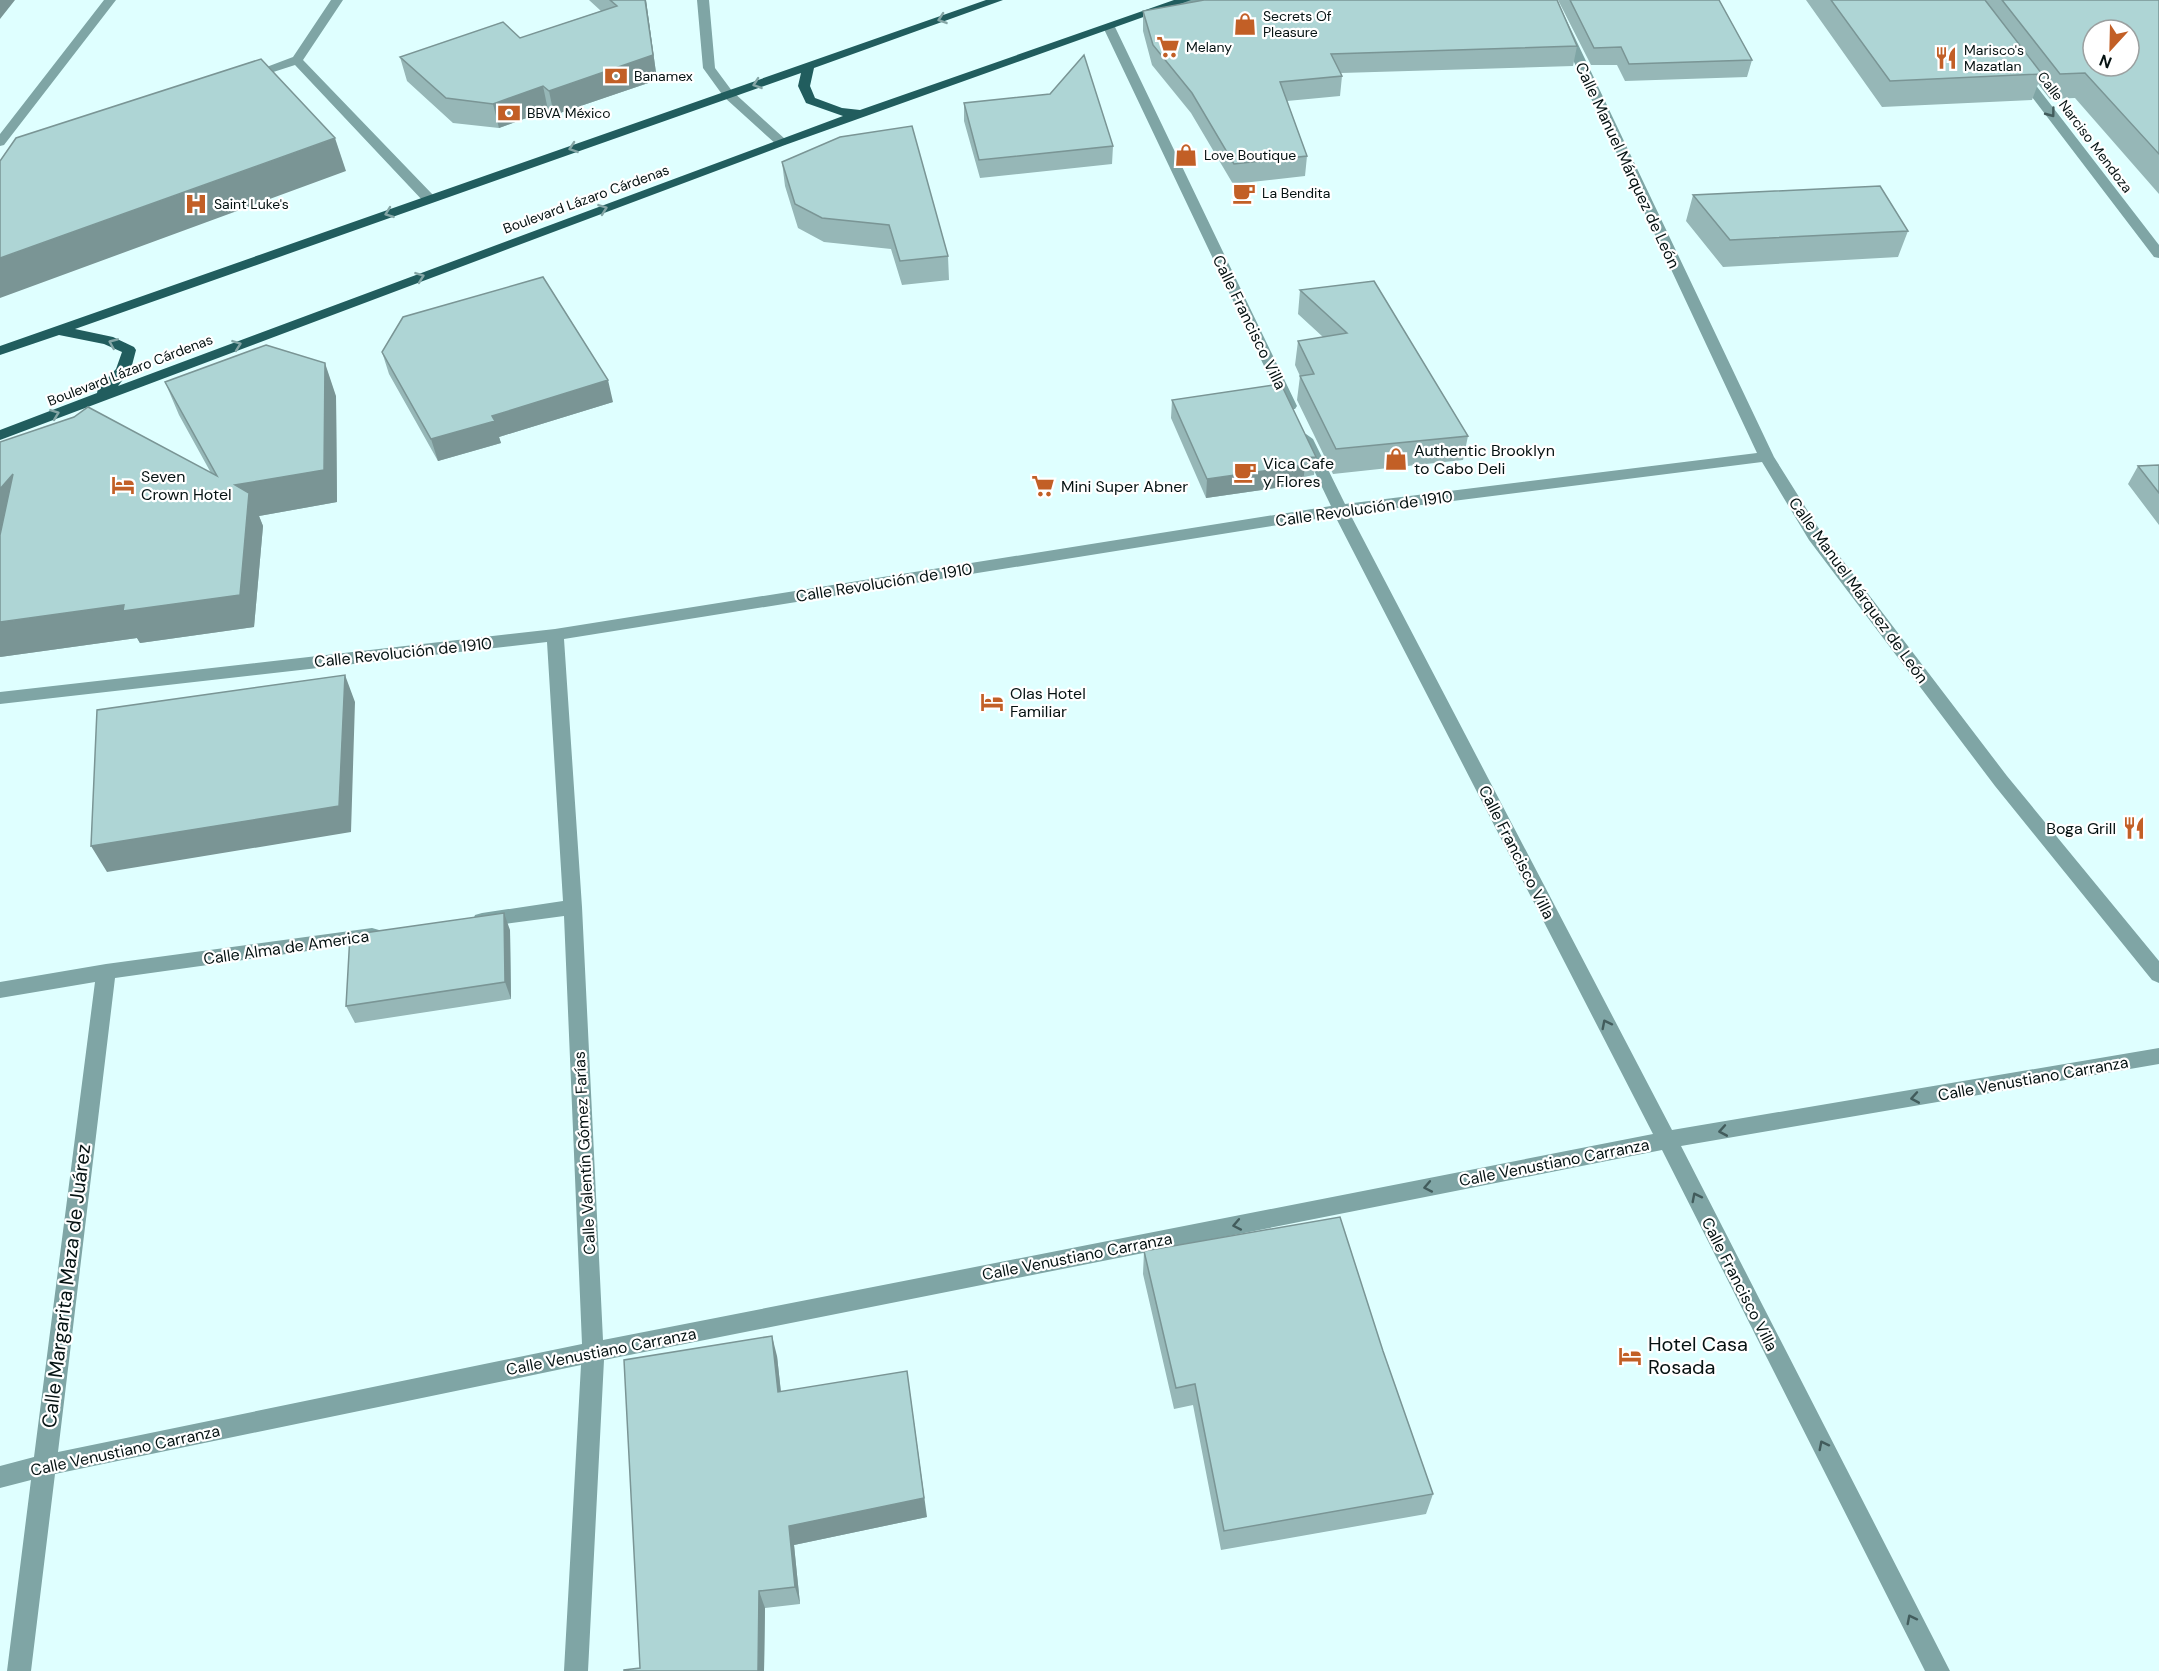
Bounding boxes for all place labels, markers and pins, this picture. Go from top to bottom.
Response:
place label: Secrets Of Pleasure [1263,7,1332,41]
shop icon: Secrets Of Pleasure [1232,11,1258,37]
supermarket icon: Melany [1155,34,1181,60]
place label: Melany [1186,38,1232,56]
place label: Marisco's Mazatlan [1964,41,2024,75]
restaurant icon: Marisco's Mazatlan [1933,45,1959,71]
bank icon: Banamex [603,63,629,89]
place label: Banamex [634,67,693,85]
bank icon: BBVA México [496,100,522,126]
place label: BBVA México [527,104,611,122]
shop icon: Love Boutique [1173,142,1199,168]
place label: Love Boutique [1204,146,1296,164]
cafe icon: La Bendita [1231,180,1257,206]
place label: La Bendita [1262,184,1330,202]
hospital icon: Saint Luke's [183,191,209,217]
place label: Saint Luke's [214,195,289,213]
place label: Authentic Brooklyn to Cabo Deli [1414,440,1555,479]
shop icon: Authentic Brooklyn to Cabo Deli [1383,446,1409,472]
place label: Vica Cafe y Flores [1263,453,1334,492]
cafe icon: Vica Cafe y Flores [1232,459,1258,485]
place label: Seven Crown Hotel [141,466,232,505]
hotel icon: Seven Crown Hotel [110,472,136,498]
supermarket icon: Mini Super Abner [1030,473,1056,499]
place label: Mini Super Abner [1061,476,1188,497]
place label: Olas Hotel Familiar [1010,683,1086,722]
hotel icon: Olas Hotel Familiar [979,689,1005,715]
restaurant icon: Boga Grill [2121,815,2147,841]
place label: Boga Grill [2046,818,2116,839]
place label: Hotel Casa Rosada [1648,1331,1748,1380]
hotel icon: Hotel Casa Rosada [1617,1343,1643,1369]

